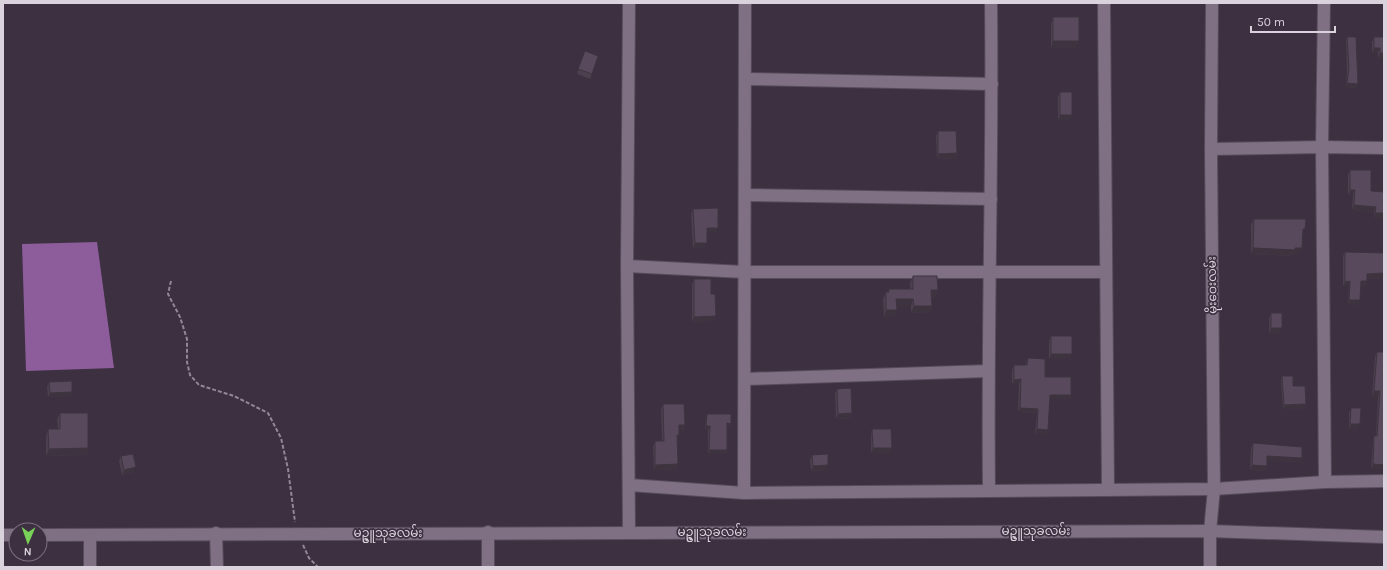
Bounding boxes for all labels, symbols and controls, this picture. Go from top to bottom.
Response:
scale bar [1251,8,1335,34]
text: 50 m [1257,15,1285,29]
street label: မိုးဝေးလမ်း [1202,256,1223,314]
north arrow [8,522,48,562]
street label: မဥ္ဇူသုခလမ်း [1002,522,1071,541]
street label: မဥ္ဇူသုခလမ်း [678,523,747,542]
street label: မဥ္ဇူသုခလမ်း [354,524,423,543]
text: N [23,545,32,558]

